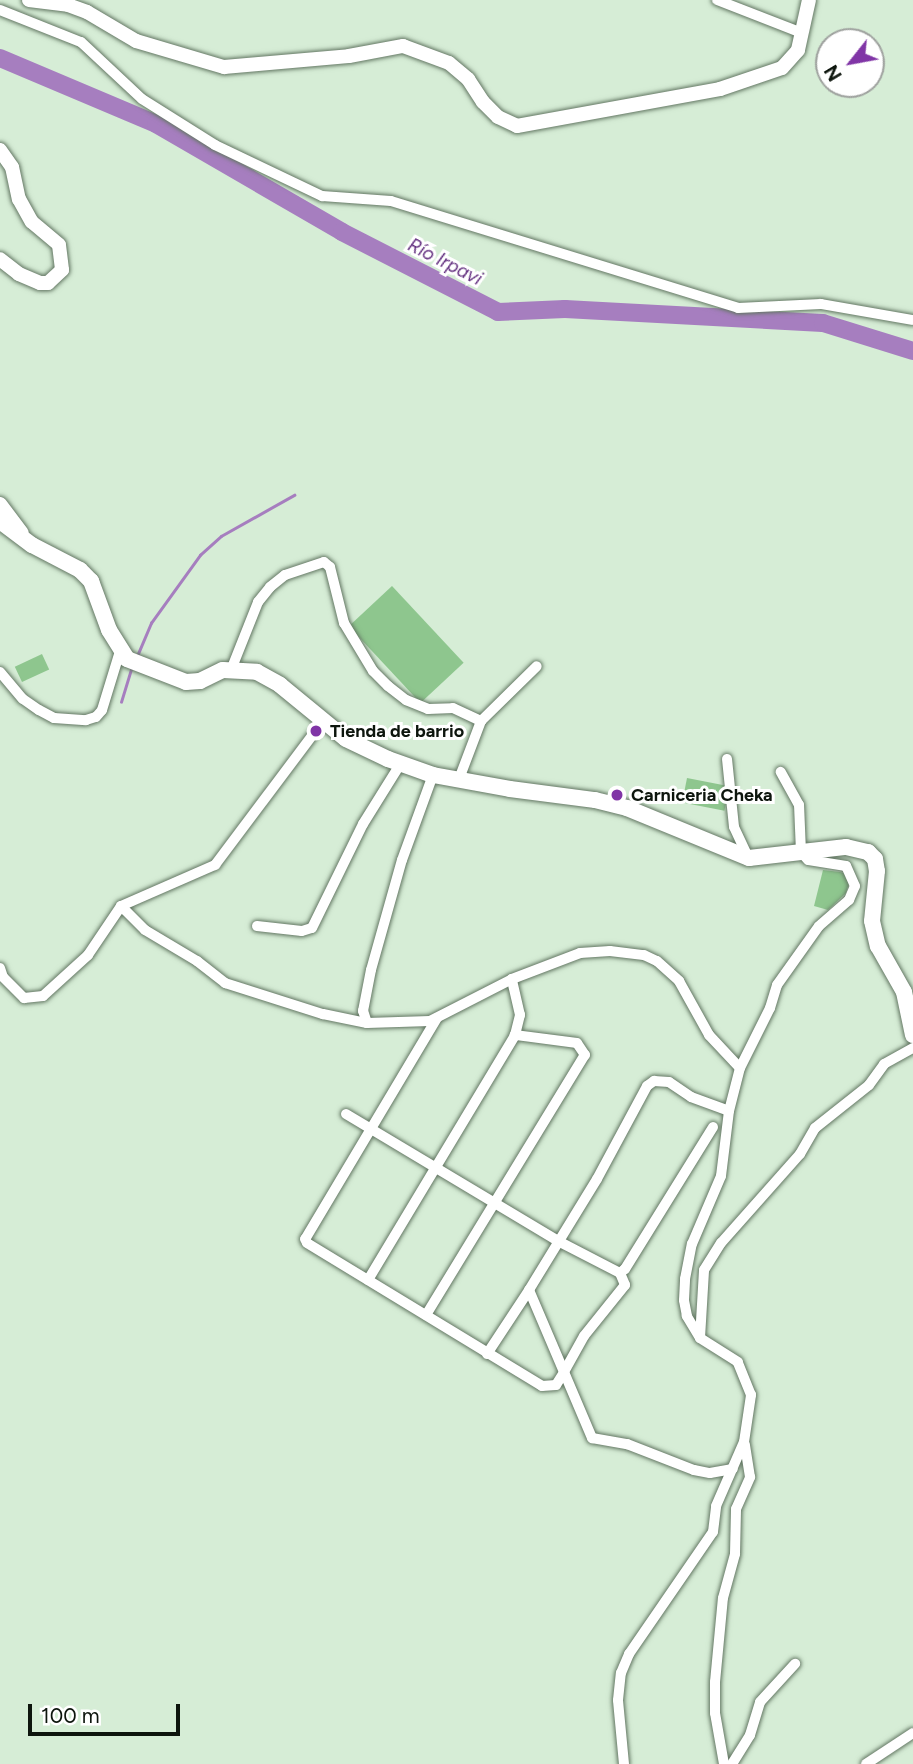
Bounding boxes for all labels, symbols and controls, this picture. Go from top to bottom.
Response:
north arrow [815,28,885,98]
text: N [820,61,847,85]
water label: Río Irpavi [404,234,486,290]
place label: Tienda de barrio [330,720,464,742]
marker: Tienda de barrio [308,723,324,739]
place label: Carniceria Cheka [631,784,773,806]
marker: Carniceria Cheka [609,787,625,803]
scale bar [32,1690,184,1734]
text: 100 m [41,1703,100,1728]

